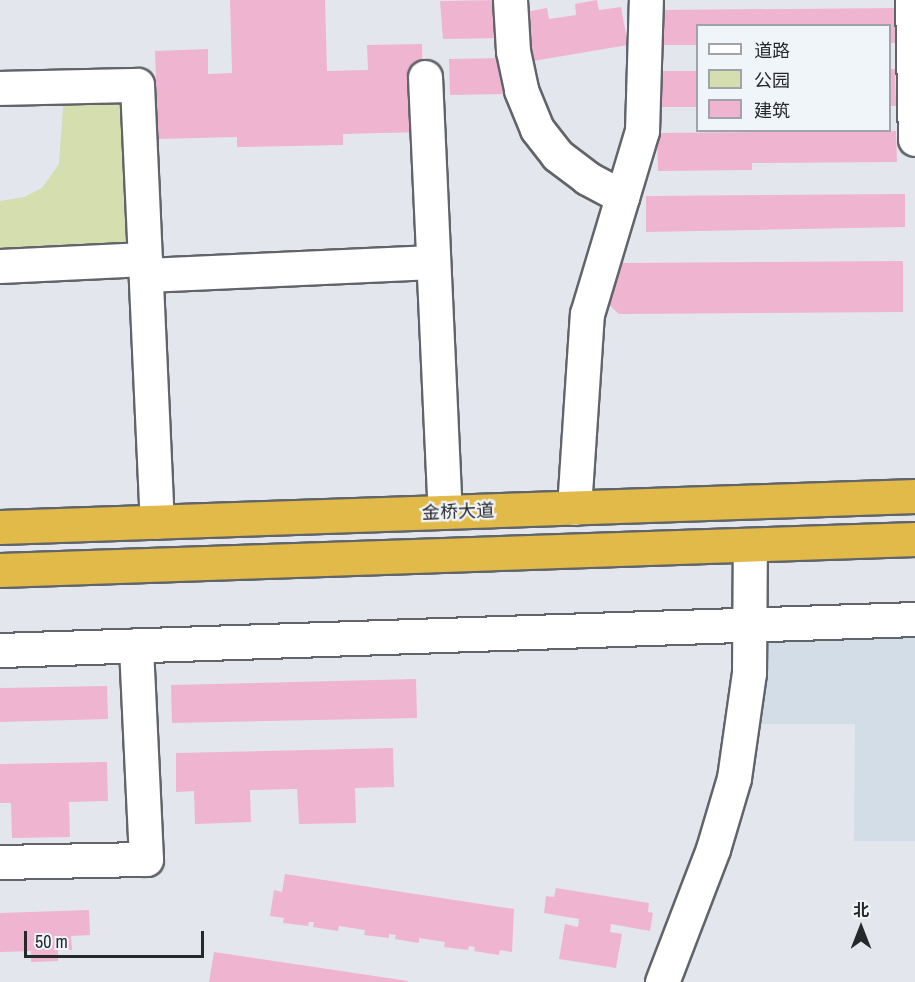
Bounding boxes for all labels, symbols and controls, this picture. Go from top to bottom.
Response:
legend [696,24,891,132]
text: 道路 [754,38,790,63]
text: 公园 [754,68,790,93]
text: 建筑 [754,98,790,123]
street label: 金桥大道 [422,500,494,524]
north arrow [831,898,891,958]
text: 北 [853,899,869,921]
scale bar [27,919,207,957]
text: 50 m [35,929,68,954]

